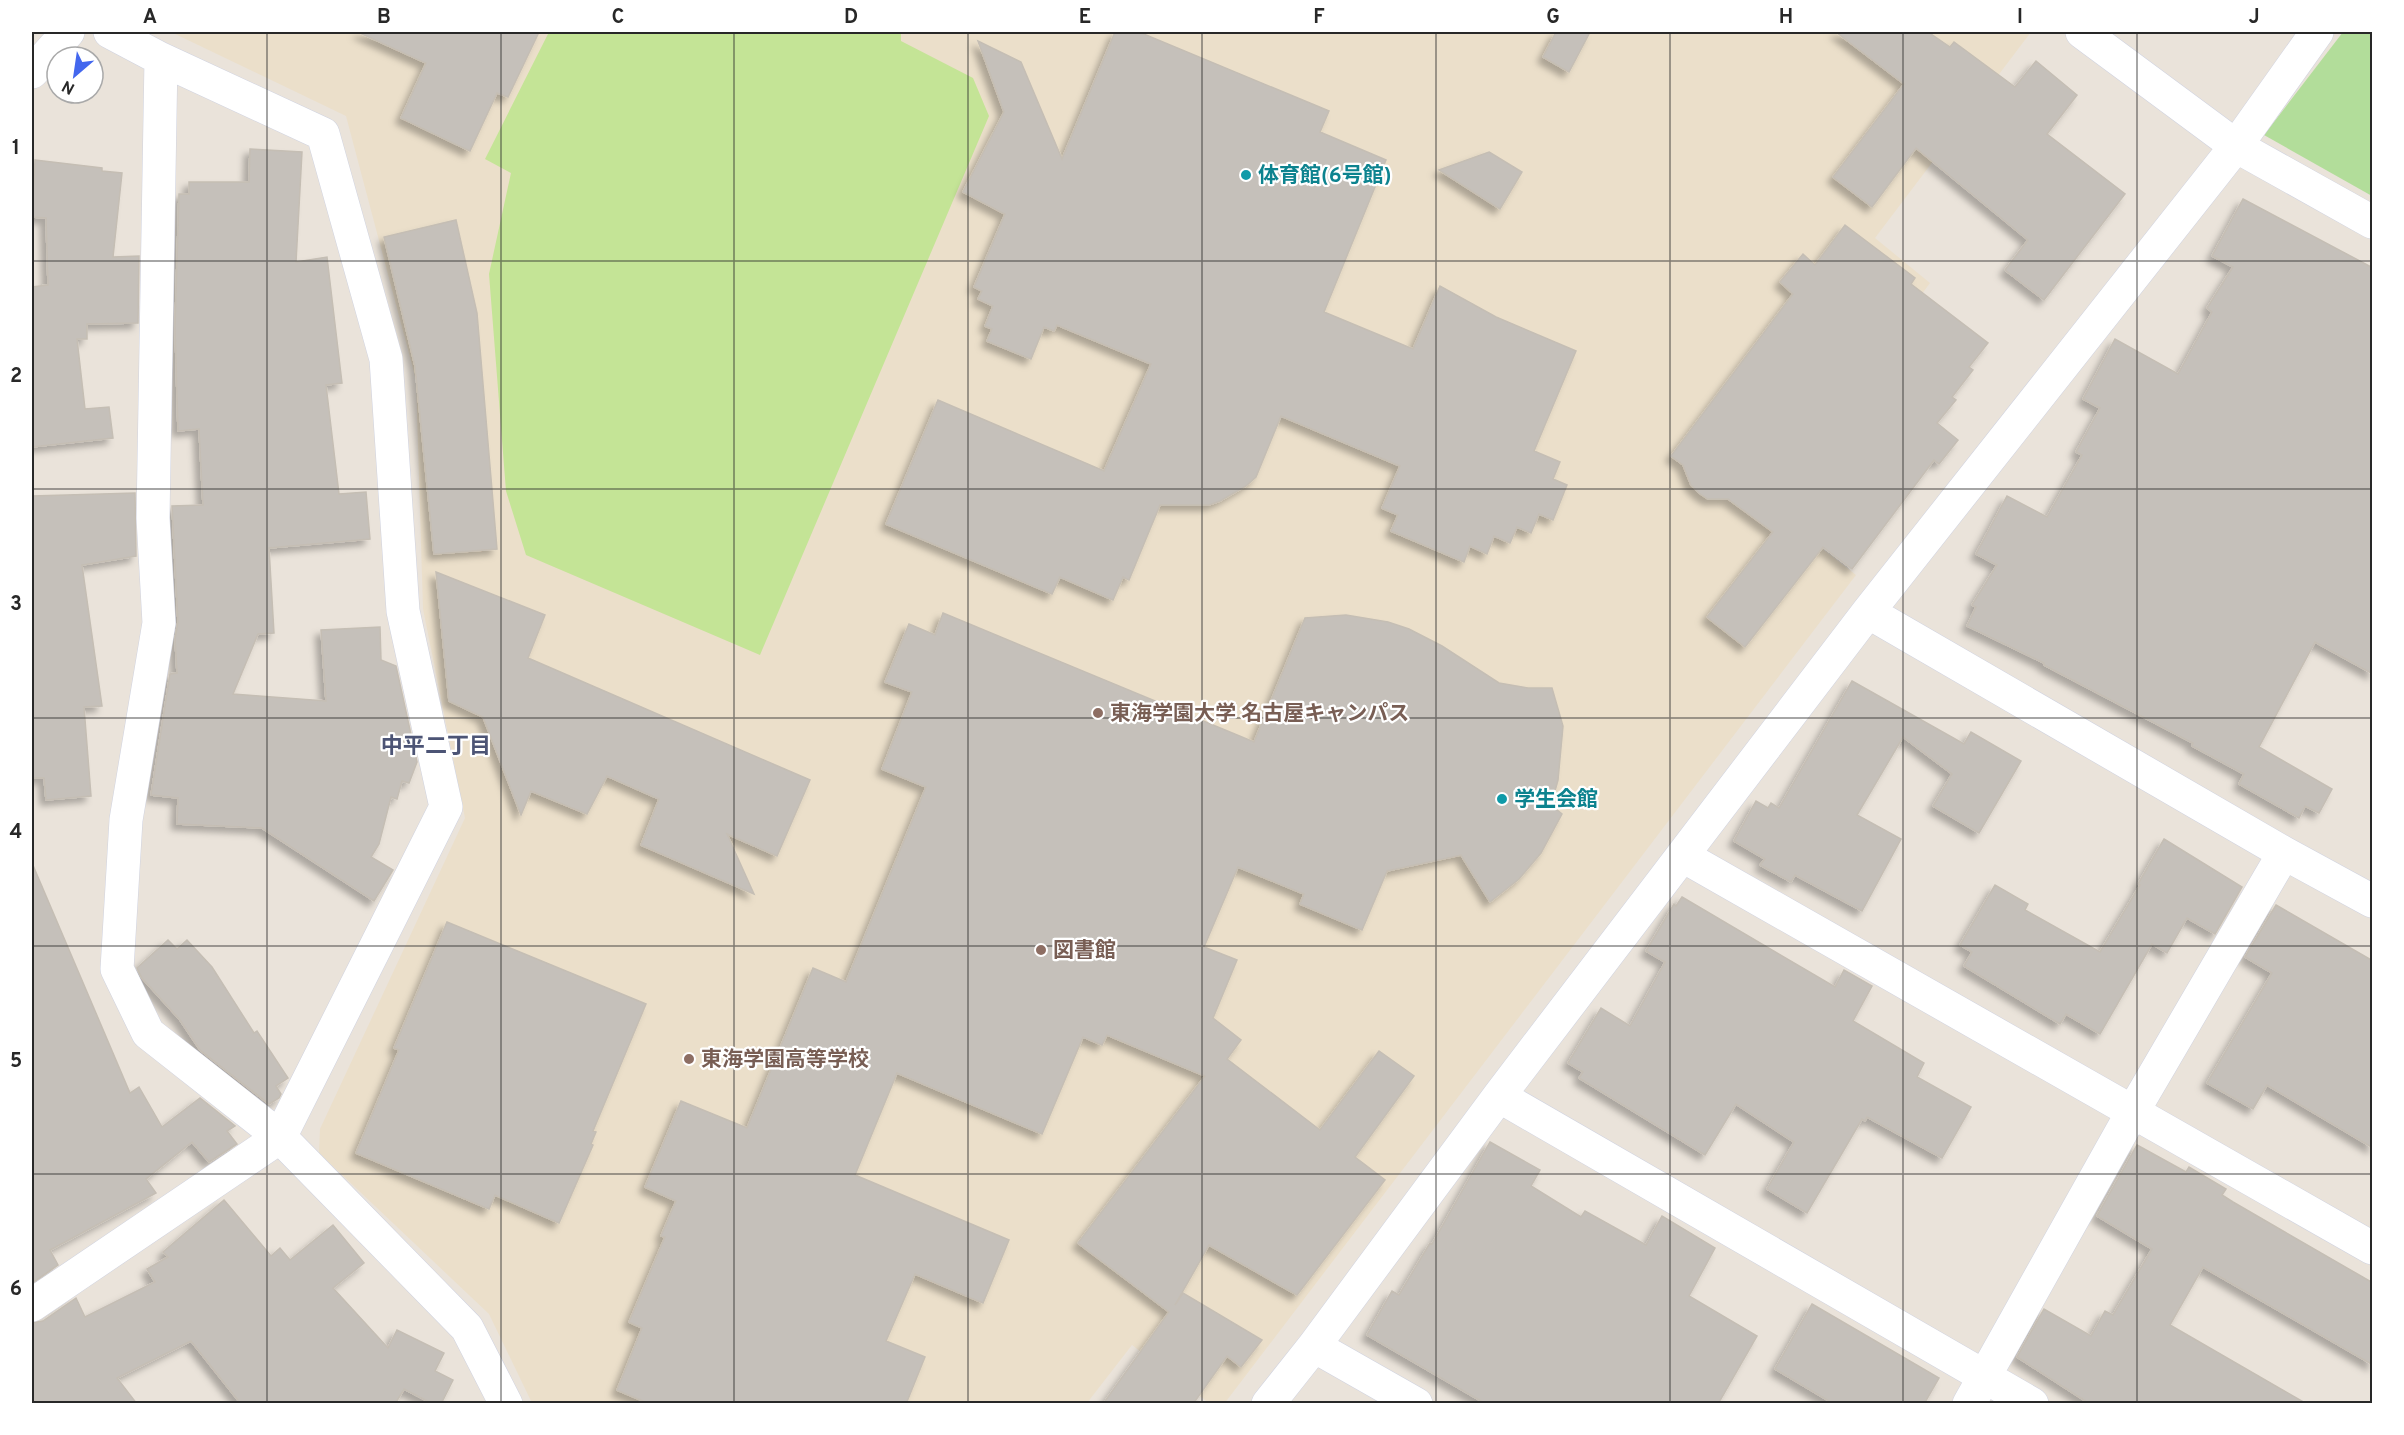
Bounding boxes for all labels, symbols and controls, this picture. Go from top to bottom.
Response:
text: A [143,5,157,31]
text: B [377,5,391,31]
text: C [612,5,624,31]
text: D [844,5,858,31]
text: E [1079,5,1091,31]
text: F [1313,5,1325,31]
text: G [1546,5,1560,31]
text: H [1779,5,1793,31]
text: I [2017,5,2023,31]
text: J [2248,5,2260,31]
north arrow [45,45,105,105]
text: N [59,75,79,98]
text: 1 [12,136,20,162]
place label: 体育館(6号館) [1258,163,1392,190]
marker: 体育館(6号館) [1239,168,1253,182]
text: 2 [10,364,22,390]
text: 3 [10,592,22,618]
place label: 東海学園大学 名古屋キャンパス [1110,701,1409,728]
marker: 東海学園大学 名古屋キャンパス [1091,706,1105,720]
district label: 中平二丁目 [381,734,491,761]
place label: 学生会館 [1514,787,1598,814]
marker: 学生会館 [1495,792,1509,806]
text: 4 [10,820,22,846]
place label: 図書館 [1053,938,1116,965]
marker: 図書館 [1034,943,1048,957]
place label: 東海学園高等学校 [701,1047,869,1074]
text: 5 [10,1049,22,1075]
marker: 東海学園高等学校 [682,1052,696,1066]
text: 6 [10,1277,22,1303]

